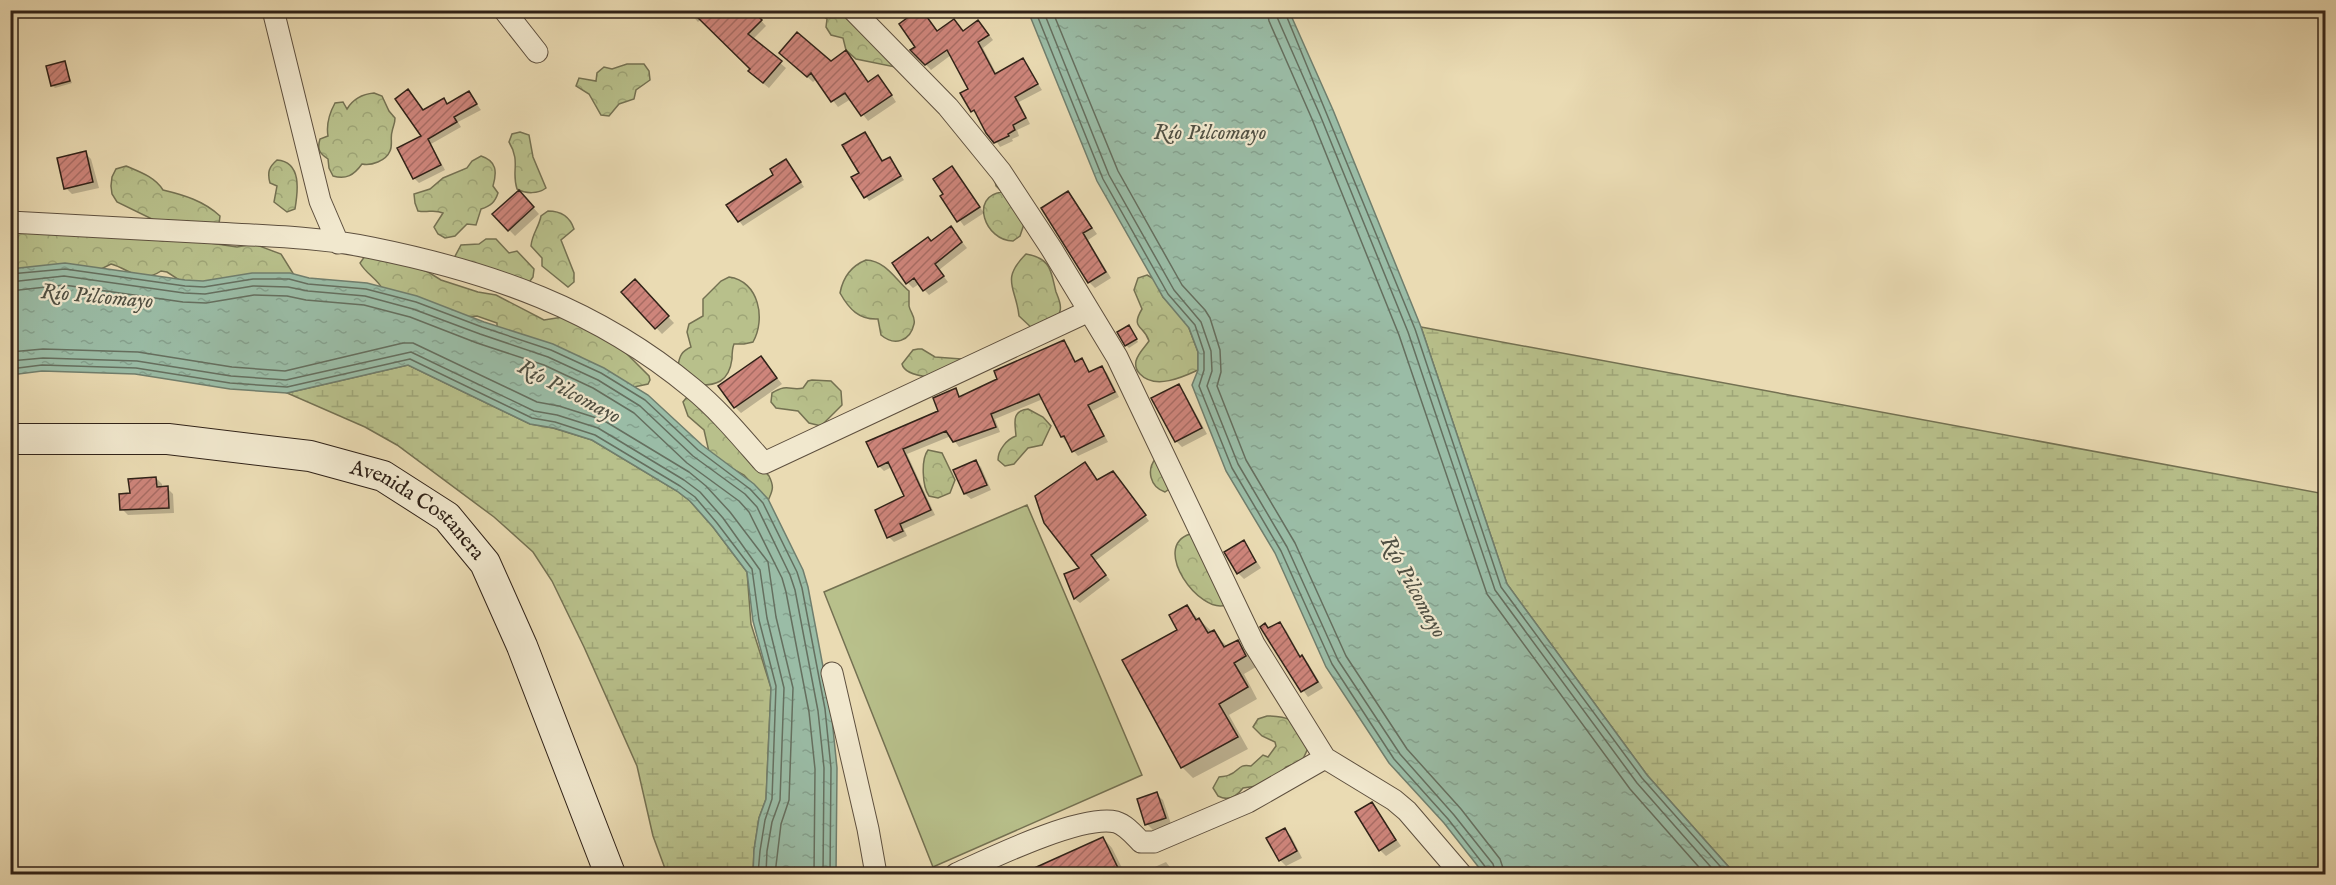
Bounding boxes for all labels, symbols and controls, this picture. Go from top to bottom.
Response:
water label: Río Pilcomayo [1154,119,1266,147]
water label: Río Pilcomayo [40,278,154,316]
water label: Río Pilcomayo [513,353,625,431]
street label: Avenida Costanera [346,454,491,567]
water label: Río Pilcomayo [1373,531,1453,643]

